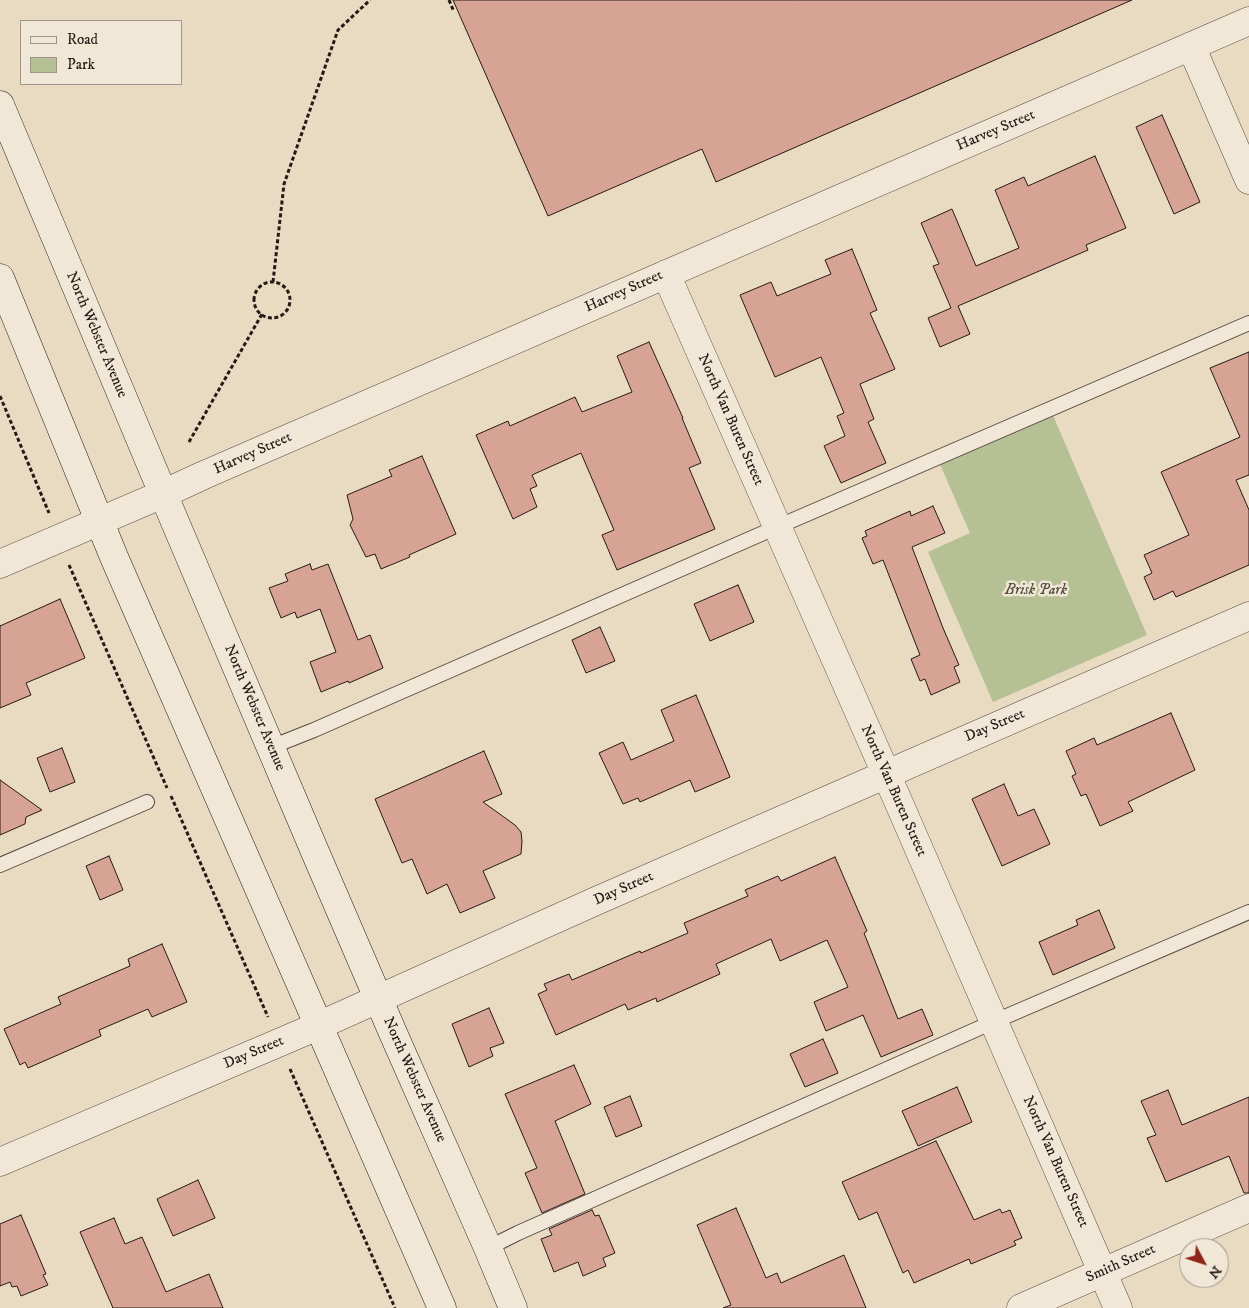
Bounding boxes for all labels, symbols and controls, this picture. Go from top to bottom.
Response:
legend [20,20,182,85]
text: Road [67,30,98,49]
text: Park [67,55,95,74]
street label: Harvey Street [954,106,1038,156]
street label: Harvey Street [582,267,666,317]
street label: North Webster Avenue [61,269,131,401]
street label: North Van Buren Street [693,352,767,488]
street label: Harvey Street [211,429,295,479]
park label: Brisk Park [1005,582,1067,600]
street label: North Webster Avenue [219,642,289,774]
street label: Day Street [962,705,1028,747]
street label: North Van Buren Street [856,723,930,859]
street label: Day Street [591,868,657,910]
street label: North Webster Avenue [378,1015,450,1145]
street label: Day Street [221,1032,287,1074]
street label: North Van Buren Street [1018,1094,1092,1230]
north arrow [1179,1238,1229,1288]
street label: Smith Street [1083,1241,1159,1287]
text: N [1204,1262,1225,1282]

